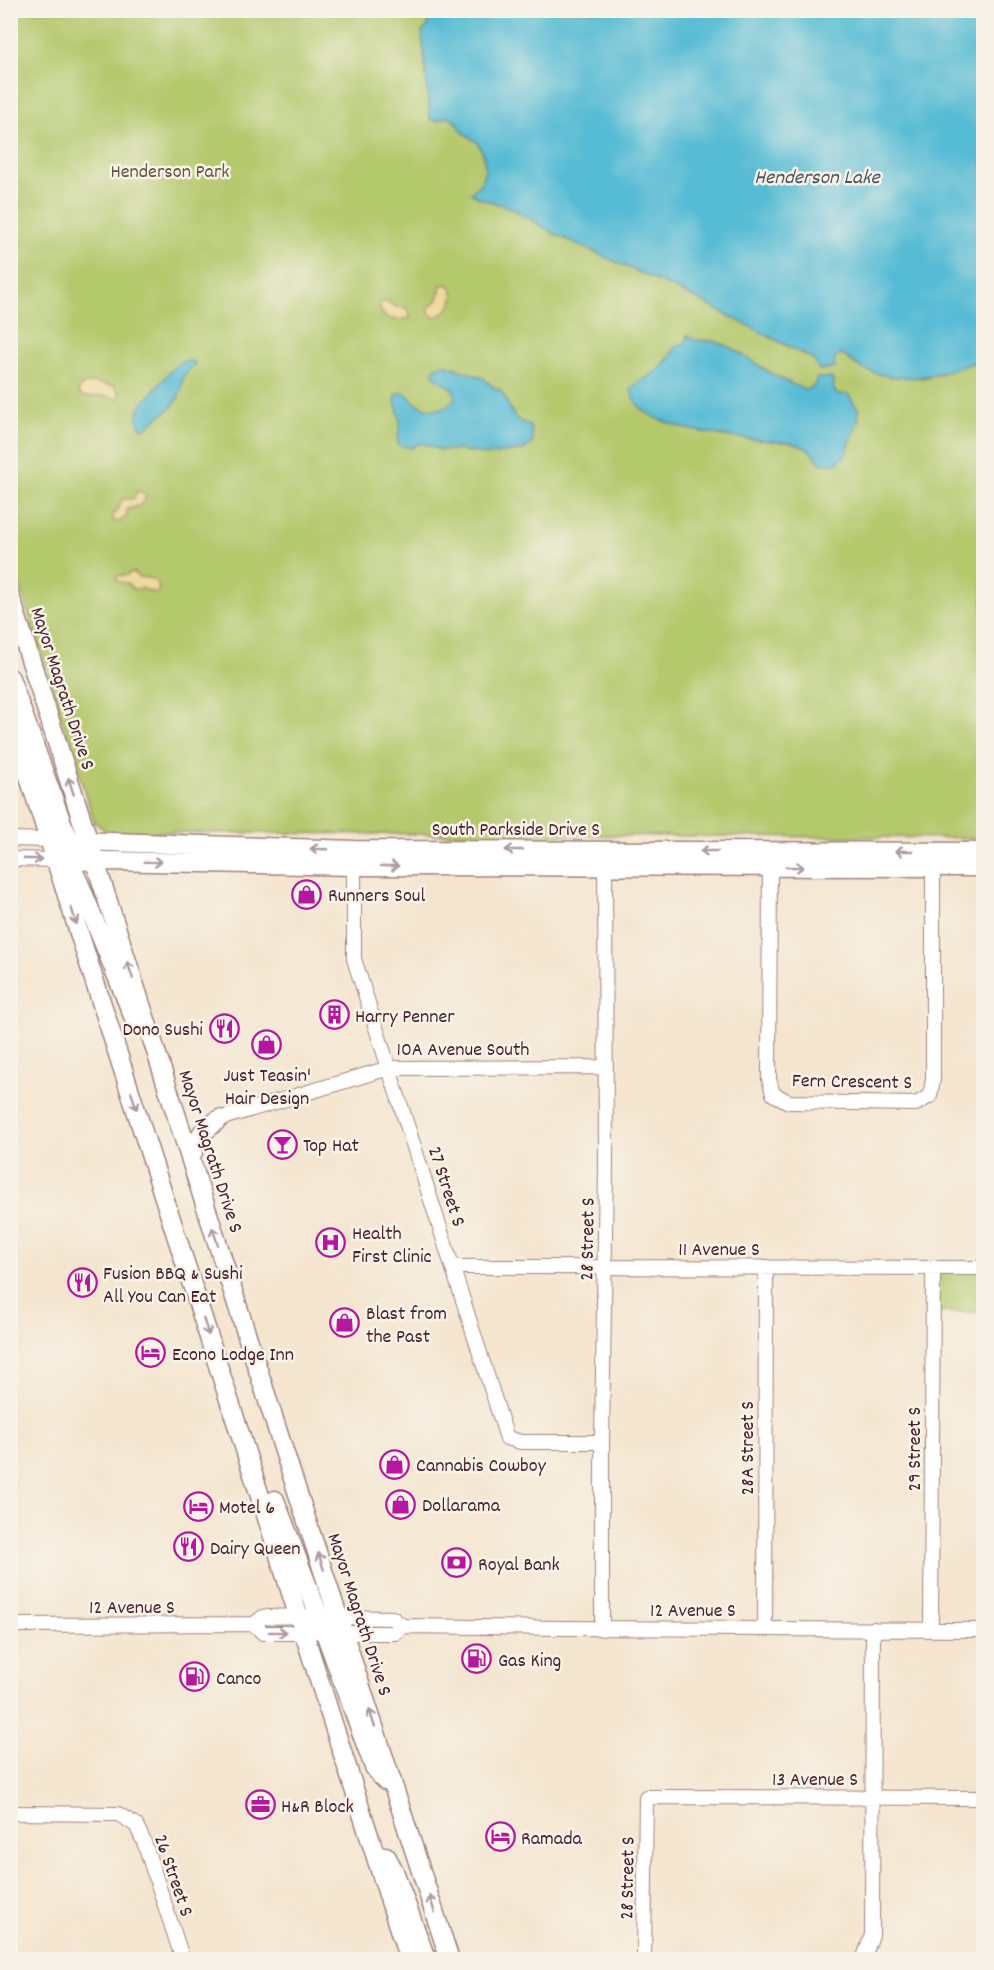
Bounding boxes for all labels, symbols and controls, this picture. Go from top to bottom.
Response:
park label: Henderson Park [110,159,230,187]
water label: Henderson Lake [754,164,882,194]
street label: Mayor Magrath Drive S [22,604,101,774]
one-way arrow [65,777,76,796]
street label: South Parkside Drive S [432,817,600,845]
one-way arrow [310,843,330,854]
one-way arrow [505,844,525,856]
one-way arrow [700,845,720,857]
one-way arrow [895,845,915,857]
one-way arrow [23,854,43,865]
one-way arrow [143,857,163,868]
one-way arrow [380,860,400,872]
one-way arrow [785,861,805,873]
shop icon: Runners Soul [291,878,323,910]
place label: Runners Soul [328,883,425,911]
one-way arrow [69,906,80,925]
one-way arrow [124,961,135,980]
building icon: Harry Penner [318,999,350,1031]
place label: Harry Penner [355,1004,455,1032]
restaurant icon: Dono Sushi [208,1012,240,1044]
place label: Dono Sushi [122,1017,203,1045]
shop icon: Just Teasin' Hair Design [251,1028,283,1060]
street label: 10A Avenue South [397,1037,529,1065]
place label: Just Teasin' Hair Design [223,1063,311,1114]
street label: Mayor Magrath Drive S [170,1067,249,1237]
street label: Fern Crescent S [792,1068,912,1098]
one-way arrow [129,1091,140,1110]
bar icon: Top Hat [266,1128,298,1160]
place label: Top Hat [303,1133,359,1161]
street label: 27 Street S [419,1143,471,1231]
street label: 28 Street S [574,1197,604,1281]
place label: Health First Clinic [352,1221,432,1272]
one-way arrow [209,1227,220,1246]
hospital icon: Health First Clinic [315,1227,347,1259]
street label: 11 Avenue S [678,1237,760,1265]
place label: Fusion BBQ & Sushi All You Can Eat [103,1261,243,1312]
restaurant icon: Fusion BBQ & Sushi All You Can Eat [66,1267,98,1299]
place label: Blast from the Past [366,1301,447,1352]
shop icon: Blast from the Past [329,1307,361,1339]
one-way arrow [202,1317,213,1336]
hotel icon: Econo Lodge Inn [135,1337,167,1369]
place label: Econo Lodge Inn [172,1342,294,1370]
street label: 28A Street S [735,1401,763,1495]
street label: 29 Street S [902,1407,930,1491]
shop icon: Cannabis Cowboy [379,1448,411,1480]
place label: Cannabis Cowboy [416,1453,547,1481]
shop icon: Dollarama [385,1488,417,1520]
hotel icon: Motel 6 [182,1490,214,1522]
place label: Dollarama [422,1493,501,1521]
place label: Motel 6 [219,1495,275,1523]
street label: Mayor Magrath Drive S [319,1530,398,1700]
restaurant icon: Dairy Queen [173,1531,205,1563]
place label: Dairy Queen [210,1536,301,1564]
bank icon: Royal Bank [441,1547,473,1579]
one-way arrow [315,1552,326,1571]
place label: Royal Bank [478,1552,560,1580]
street label: 12 Avenue S [89,1595,175,1623]
street label: 12 Avenue S [650,1598,736,1626]
one-way arrow [267,1626,287,1638]
fuel station icon: Gas King [461,1643,493,1675]
place label: Gas King [498,1648,561,1676]
fuel station icon: Canco [179,1661,211,1693]
place label: Canco [216,1666,262,1694]
one-way arrow [365,1709,376,1728]
street label: 13 Avenue S [772,1767,858,1795]
office icon: H&R Block [244,1789,276,1821]
place label: H&R Block [281,1794,354,1822]
hotel icon: Ramada [484,1821,516,1853]
place label: Ramada [521,1826,583,1854]
street label: 26 Street S [145,1831,199,1921]
street label: 28 Street S [614,1836,644,1920]
one-way arrow [425,1895,436,1914]

